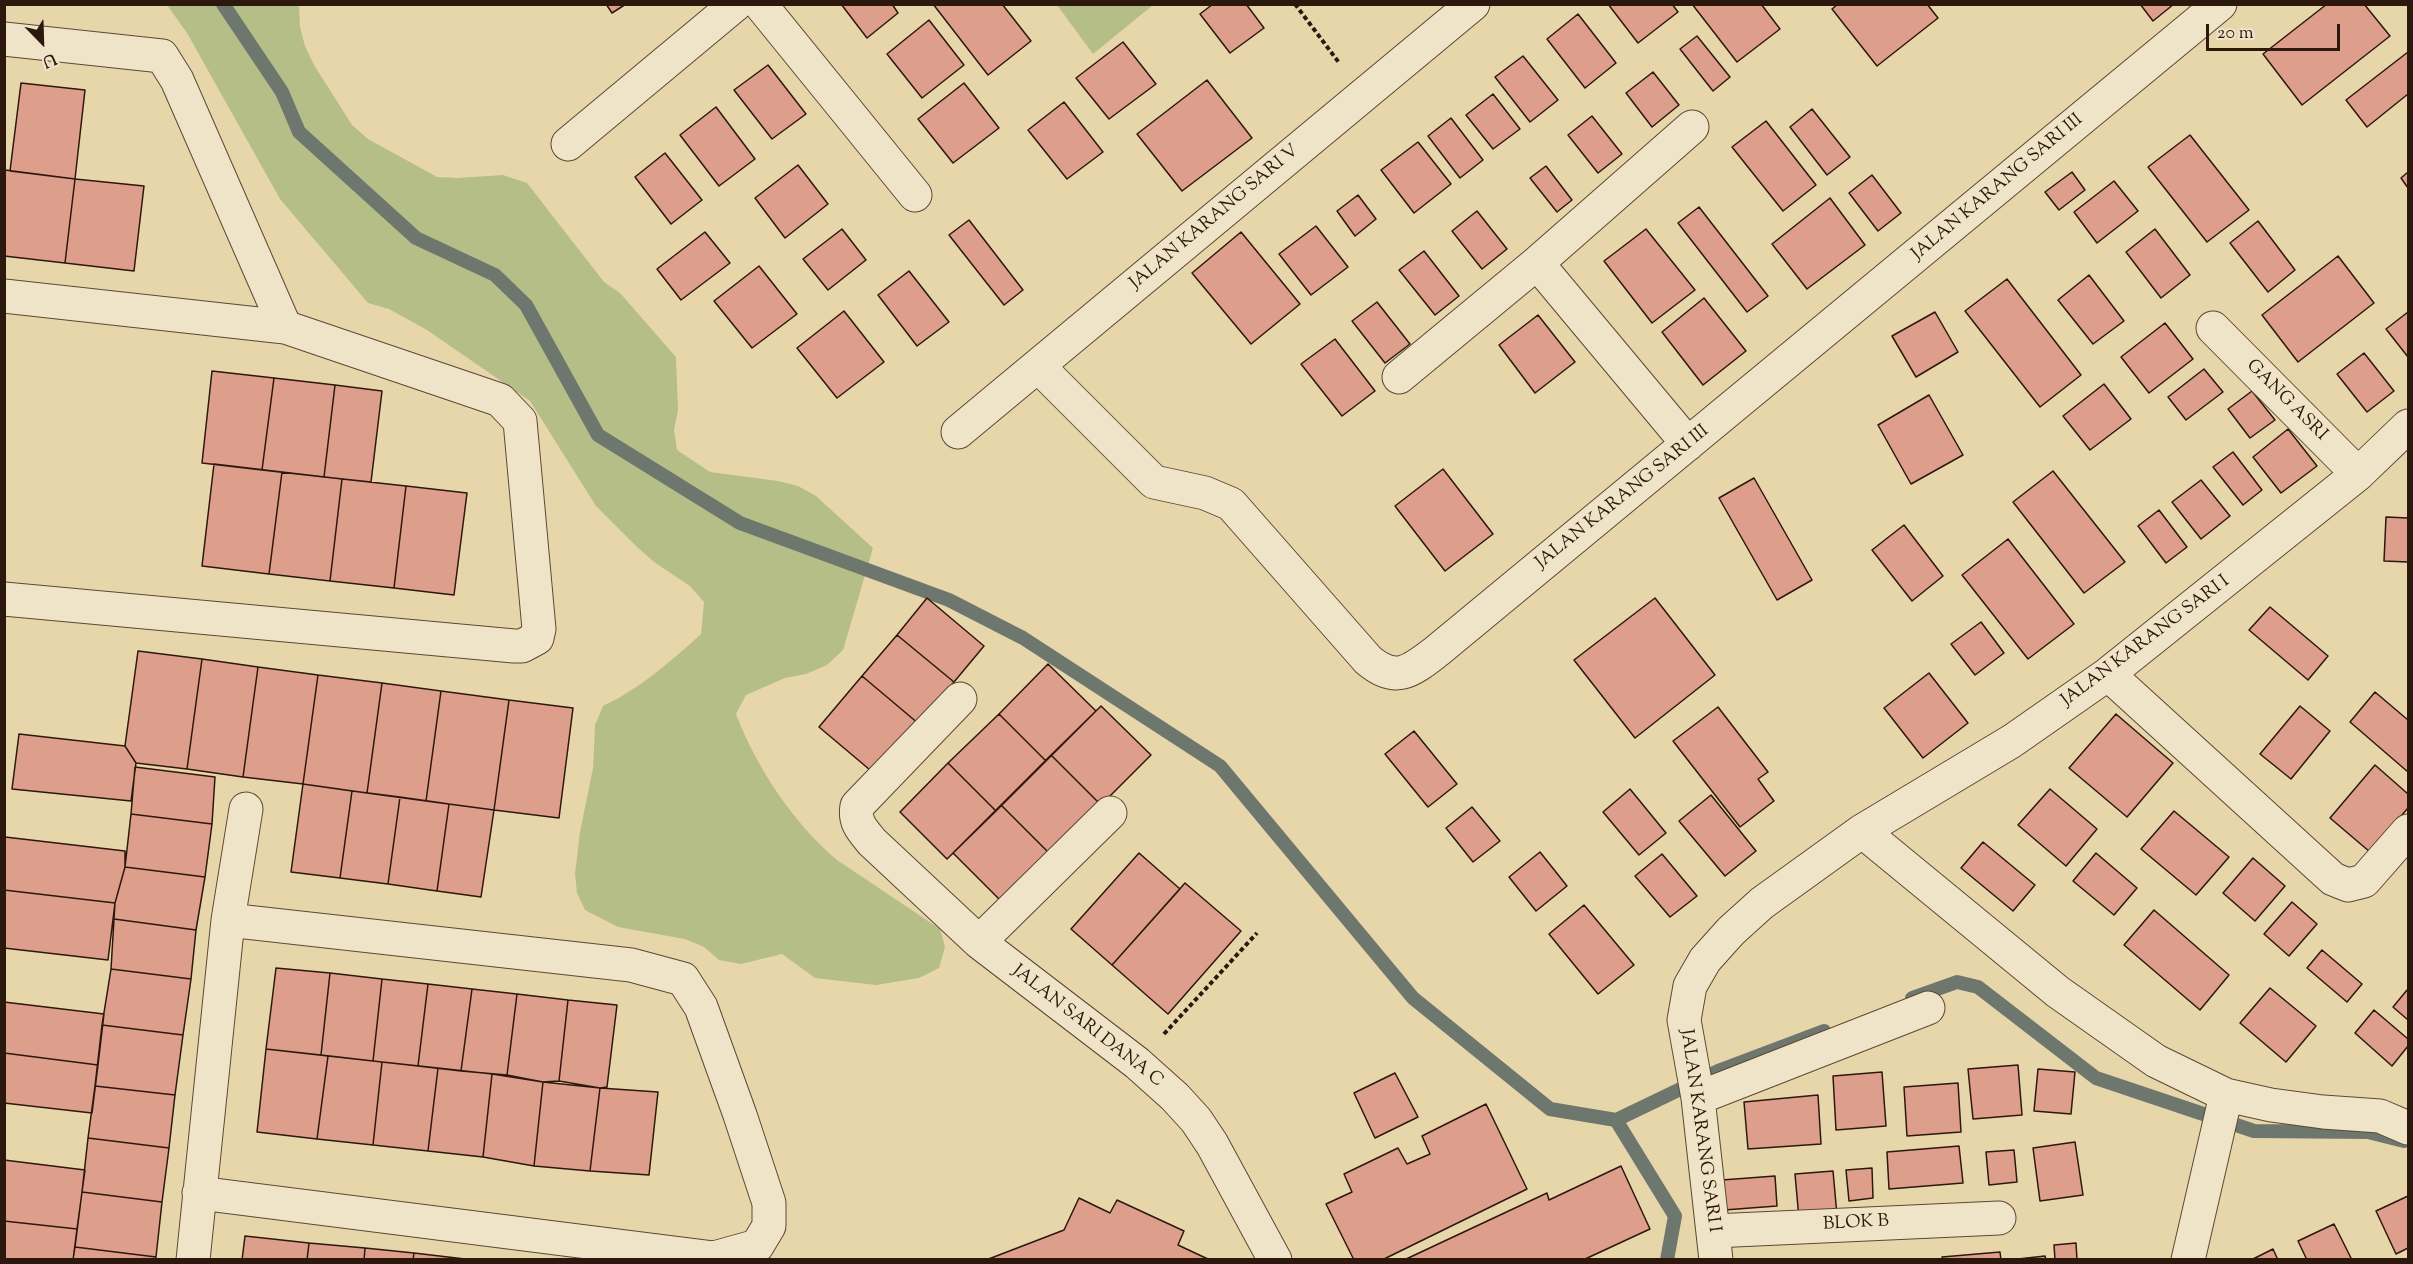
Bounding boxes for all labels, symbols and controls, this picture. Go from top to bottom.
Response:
north arrow [12,12,72,72]
scale bar [2209,12,2342,50]
text: 20 m [2217,21,2254,47]
text: U [39,46,60,72]
street label: JALAN KARANG SARI III [1908,110,2088,266]
street label: JALAN KARANG SARI V [1126,141,1304,295]
street label: GANG ASRI [2241,356,2331,446]
street label: JALAN KARANG SARI III [1532,421,1714,575]
street label: JALAN KARANG SARI I [2058,572,2234,712]
street label: JALAN SARI DANA C [1007,961,1167,1093]
street label: JALAN KARANG SARI I [1674,1028,1724,1234]
street label: BLOK B [1823,1211,1889,1237]

